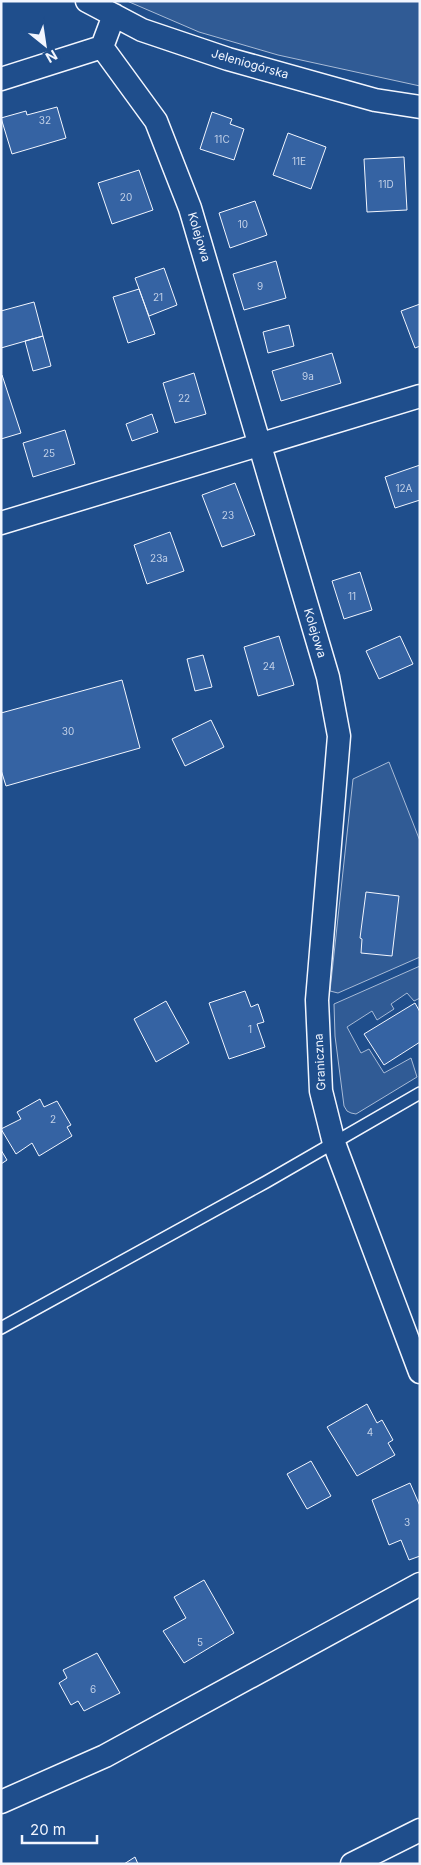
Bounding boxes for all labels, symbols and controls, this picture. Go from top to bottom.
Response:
north arrow [20,20,70,70]
street label: Jeleniogórska [210,45,290,82]
text: N [43,47,61,67]
house number: 32 [39,114,51,126]
house number: 11C [214,133,230,145]
house number: 11E [292,155,306,167]
house number: 11D [378,178,394,190]
house number: 20 [120,191,132,203]
street label: Kolejowa [185,210,214,263]
house number: 10 [238,218,248,230]
house number: 9 [257,280,263,292]
house number: 21 [153,291,163,303]
house number: 9a [302,370,314,382]
house number: 22 [178,392,190,404]
house number: 25 [43,447,55,459]
house number: 12A [395,482,413,494]
house number: 23 [222,509,234,521]
house number: 23a [150,552,168,564]
house number: 11 [348,590,356,602]
street label: Kolejowa [301,606,330,659]
house number: 24 [263,660,275,672]
house number: 30 [62,725,74,737]
house number: 1 [248,1023,252,1035]
street label: Graniczna [311,1033,328,1091]
house number: 2 [50,1113,56,1125]
house number: 4 [367,1426,373,1438]
house number: 3 [404,1516,410,1528]
house number: 5 [197,1636,203,1648]
house number: 6 [90,1683,96,1695]
scale bar [22,1812,98,1844]
text: 20 m [30,1820,66,1839]

